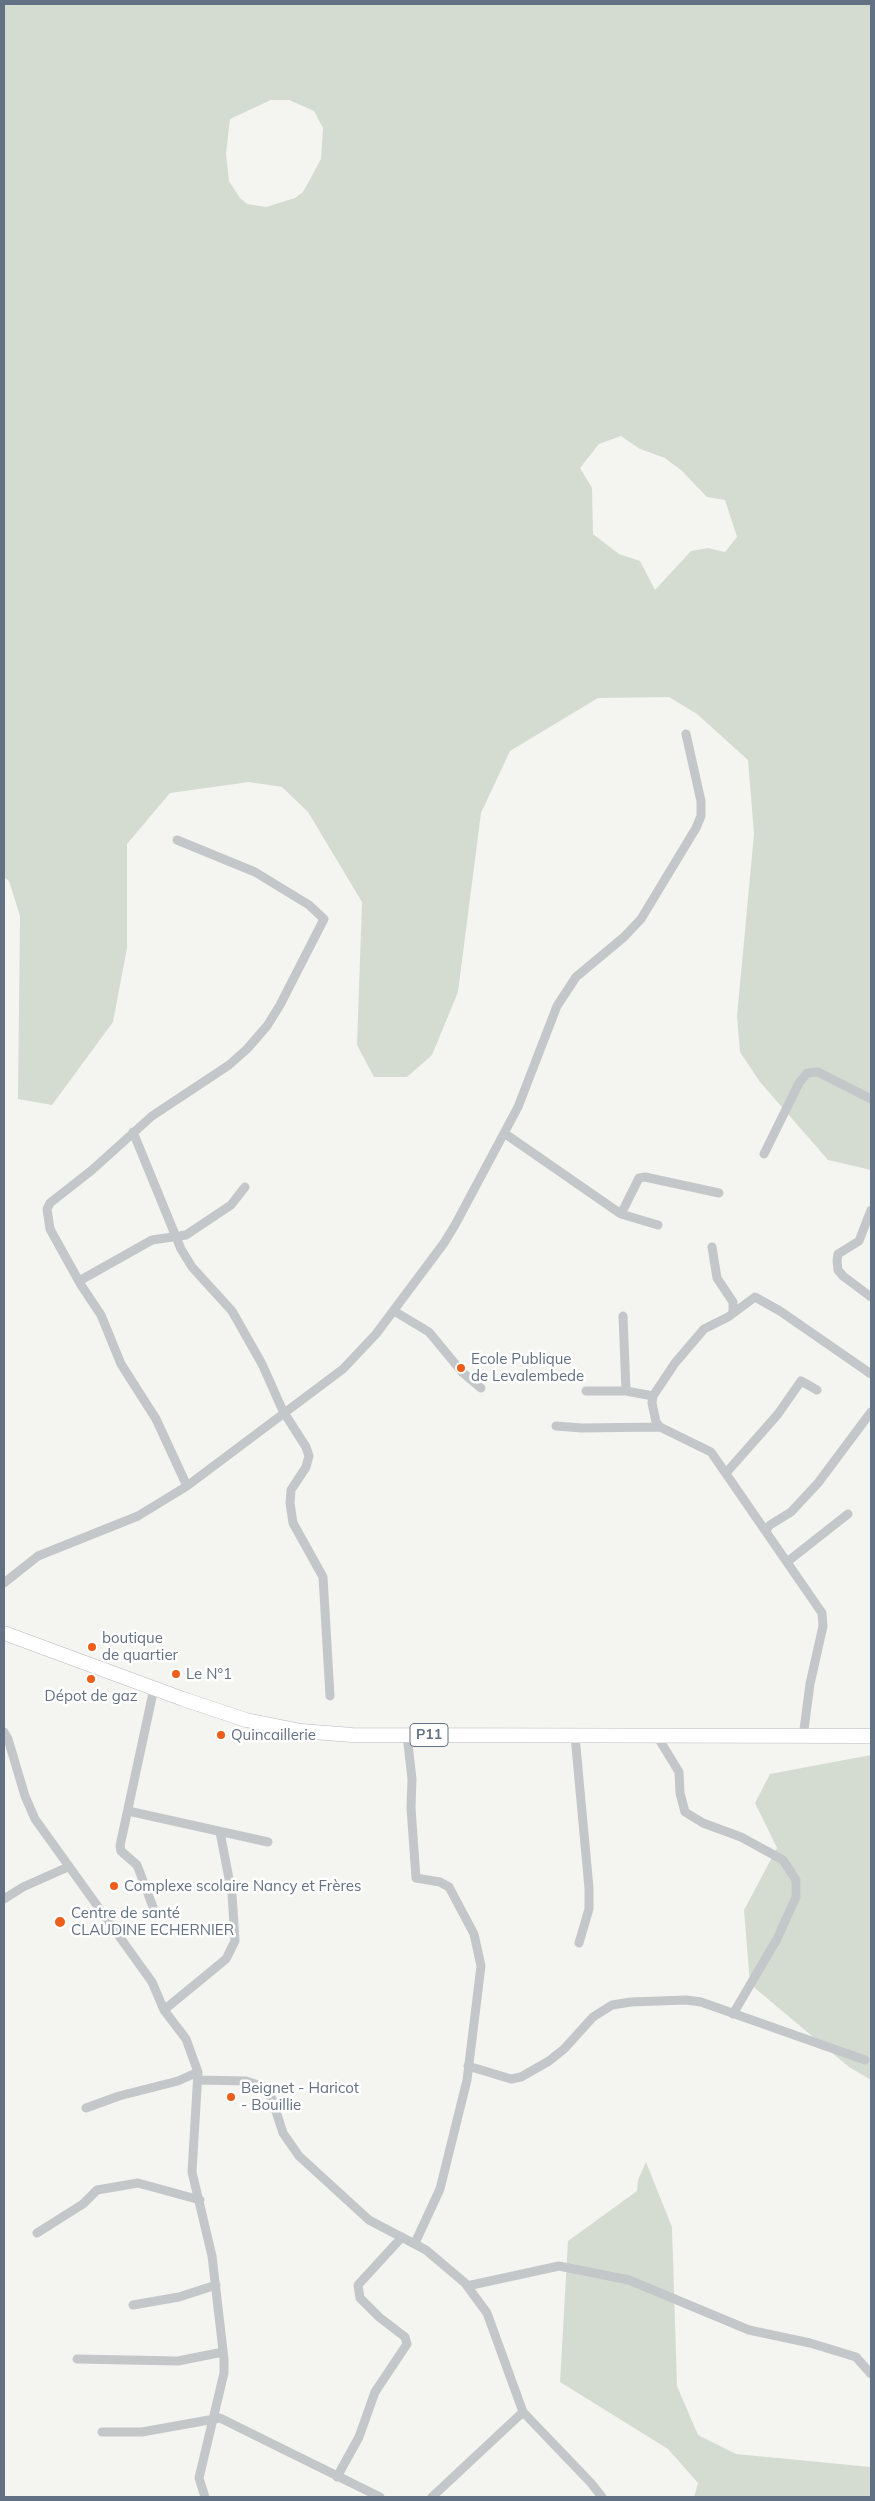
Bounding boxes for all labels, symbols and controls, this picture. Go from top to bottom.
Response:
place label: Ecole Publique de Levalembede [471,1350,584,1385]
marker: Ecole Publique de Levalembede [455,1362,467,1374]
place label: boutique de quartier [102,1629,178,1664]
marker: boutique de quartier [86,1641,98,1653]
place label: Le N°1 [186,1665,232,1683]
marker: Le N°1 [170,1668,182,1680]
marker: Dépot de gaz [85,1673,97,1685]
place label: Dépot de gaz [45,1687,137,1705]
road number: P11 [410,1724,448,1746]
place label: Quincaillerie [231,1726,316,1744]
marker: Quincaillerie [215,1729,227,1741]
place label: Complexe scolaire Nancy et Frères [124,1877,361,1895]
marker: Complexe scolaire Nancy et Frères [108,1880,120,1892]
place label: Centre de santé CLAUDINE ECHERNIER [71,1904,234,1939]
marker: Centre de santé CLAUDINE ECHERNIER [53,1915,67,1929]
place label: Beignet - Haricot - Bouillie [241,2079,359,2114]
marker: Beignet - Haricot - Bouillie [225,2091,237,2103]

